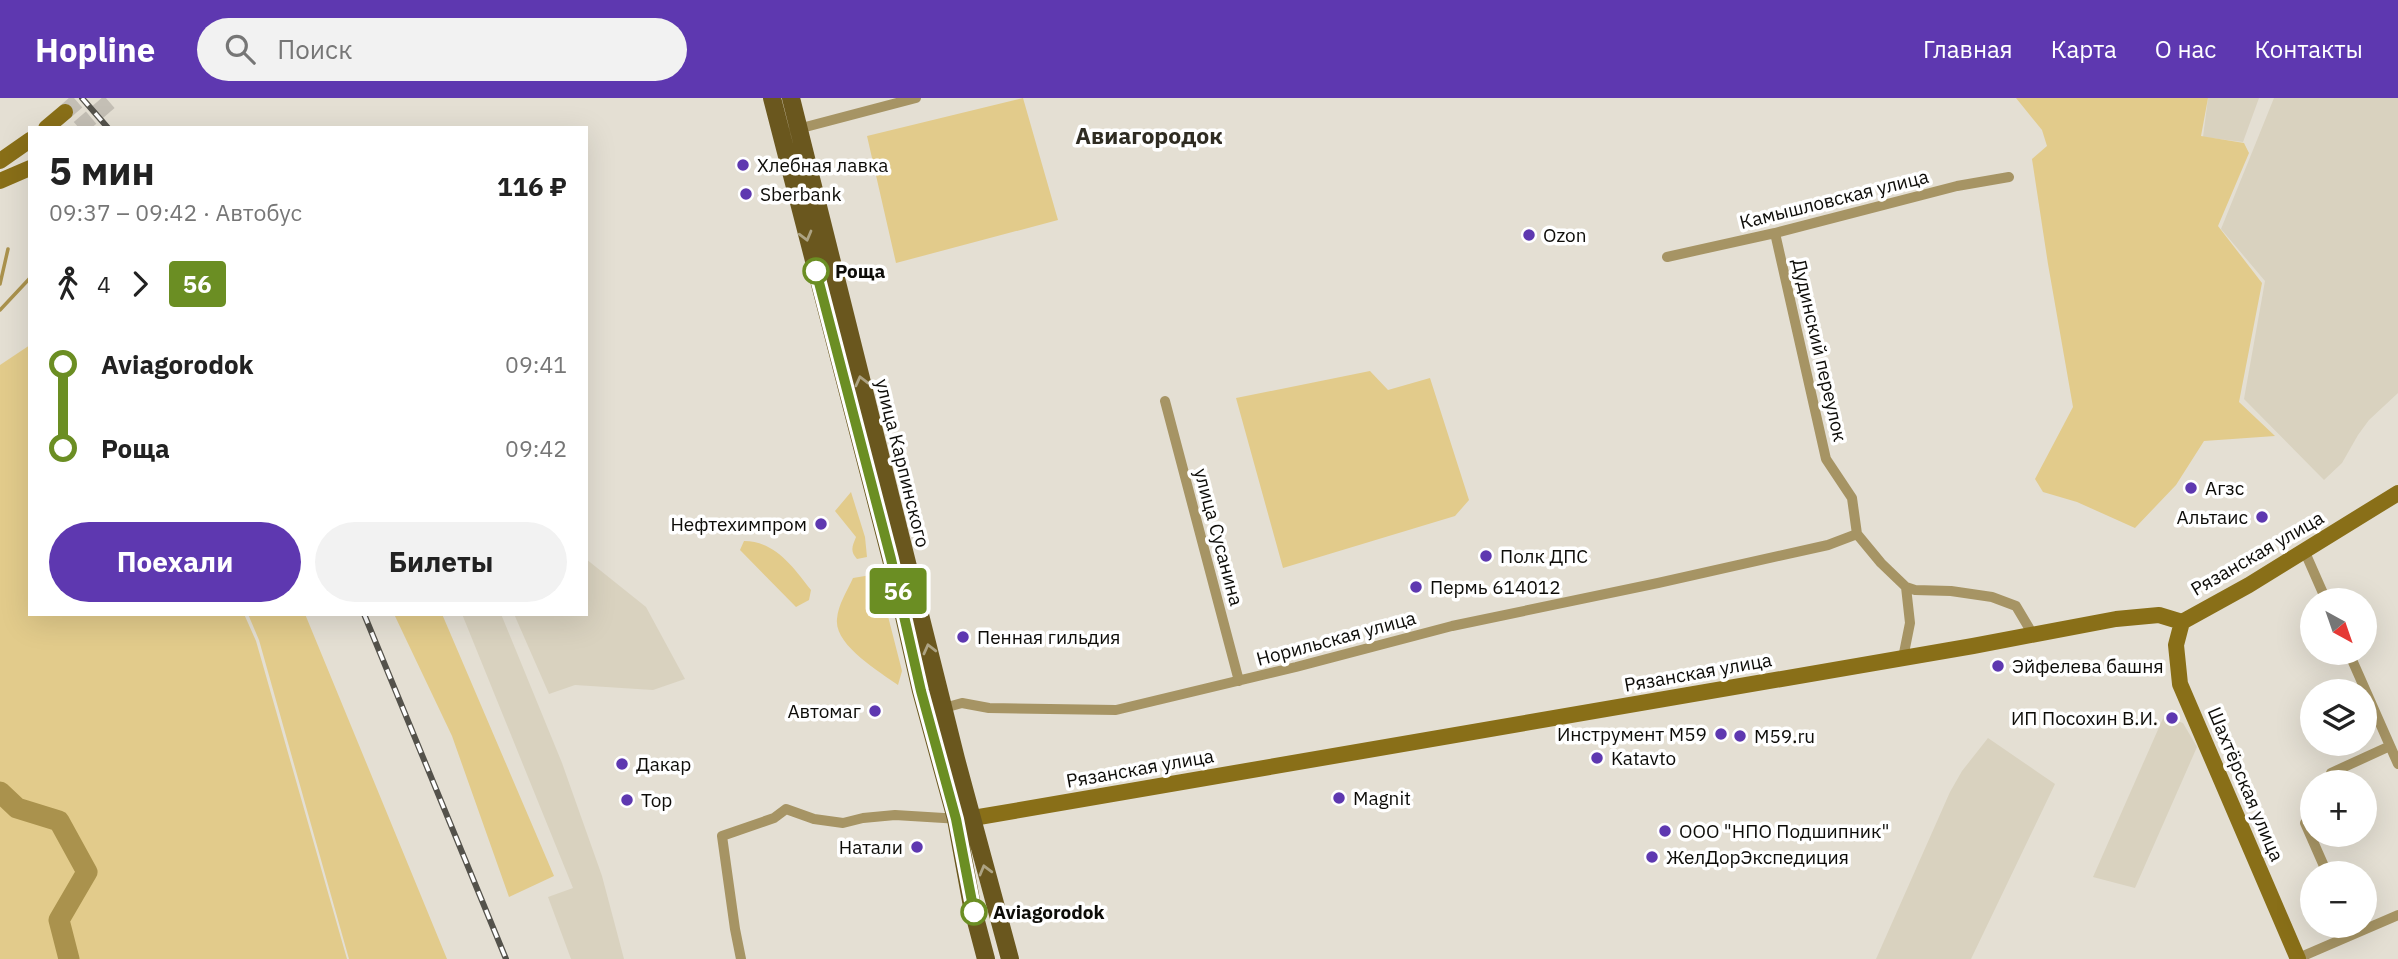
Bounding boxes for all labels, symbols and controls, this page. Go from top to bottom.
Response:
search box [197,18,687,81]
text: Hopline [35,28,155,71]
icon: search [221,30,259,68]
text: Поиск [277,32,352,66]
text: Главная [1923,33,2013,65]
text: Карта [2051,33,2117,65]
text: О нас [2155,33,2216,65]
text: Контакты [2254,33,2363,65]
district label: Авиагородок [1075,120,1223,150]
text: 5 мин [49,146,155,195]
place label: Хлебная лавка [757,153,888,177]
marker: Хлебная лавка [735,157,751,173]
street label: Камышловская улица [1737,164,1931,234]
text: 116 ₽ [497,169,567,203]
place label: Sberbank [760,182,841,206]
marker: Sberbank [738,186,754,202]
text: 09:37 – 09:42 · Автобус [49,197,302,227]
place label: Ozon [1543,223,1587,247]
marker: Ozon [1521,227,1537,243]
one-way arrow [798,229,813,241]
street label: Дудинский переулок [1787,256,1853,444]
marker: Роща [803,258,829,284]
place label: Роща [835,259,886,283]
icon: walk [49,265,87,303]
icon: forward [121,265,159,303]
text: 56 [183,268,212,300]
text: 4 [97,269,111,299]
text: Aviagorodok [101,347,254,381]
text: 09:41 [505,349,567,379]
one-way arrow [855,375,869,387]
street label: улица Карпинского [870,376,936,550]
text: Роща [101,431,170,465]
text: 09:42 [505,433,567,463]
street label: улица Сусанина [1189,466,1249,608]
place label: Агзс [2205,476,2245,500]
marker: Агзс [2183,480,2199,496]
place label: Альтаис [2176,505,2248,529]
street label: Рязанская улица [2186,505,2328,601]
marker: Альтаис [2254,509,2270,525]
place label: Нефтехимпром [670,512,807,536]
marker: Нефтехимпром [813,516,829,532]
button: Поехали [49,522,301,602]
button: Билеты [315,522,567,602]
place label: Полк ДПС [1500,544,1588,568]
marker: Полк ДПС [1478,548,1494,564]
line badge: 56 [866,568,930,614]
text: 56 [884,575,912,607]
place label: Пермь 614012 [1430,575,1561,599]
marker: Пермь 614012 [1408,579,1424,595]
north arrow [2300,588,2376,665]
map controls [2300,588,2377,938]
street label: Норильская улица [1254,605,1418,671]
place label: Пенная гильдия [977,625,1120,649]
marker: Пенная гильдия [955,629,971,645]
one-way arrow [923,643,937,655]
street label: Рязанская улица [1622,647,1774,697]
place label: Эйфелева башня [2012,654,2164,678]
marker: Эйфелева башня [1990,658,2006,674]
button: layers [2300,679,2377,756]
place label: Автомаг [787,699,861,723]
marker: Автомаг [867,703,883,719]
street label: Шахтёрская улица [2203,703,2289,865]
place label: ИП Посохин В.И. [2011,706,2158,730]
marker: ИП Посохин В.И. [2164,710,2180,726]
place label: Инструмент М59 [1557,722,1707,746]
place label: M59.ru [1754,724,1815,748]
marker: Инструмент М59 [1713,726,1729,742]
marker: M59.ru [1732,728,1748,744]
street label: Рязанская улица [1064,743,1216,793]
place label: Katavto [1611,746,1676,770]
marker: Katavto [1589,750,1605,766]
place label: Дакар [636,752,691,776]
marker: Дакар [614,756,630,772]
button: + [2300,770,2377,847]
place label: Magnit [1353,786,1411,810]
place label: Тор [641,788,672,812]
marker: Magnit [1331,790,1347,806]
marker: Тор [619,792,635,808]
place label: ООО "НПО Подшипник" [1679,819,1889,843]
marker: ООО "НПО Подшипник" [1657,823,1673,839]
place label: Натали [839,835,903,859]
marker: Натали [909,839,925,855]
place label: ЖелДорЭкспедиция [1666,845,1849,869]
marker: ЖелДорЭкспедиция [1644,849,1660,865]
button: − [2300,861,2377,938]
one-way arrow [979,864,993,876]
marker: Aviagorodok [961,899,987,925]
place label: Aviagorodok [993,900,1105,924]

